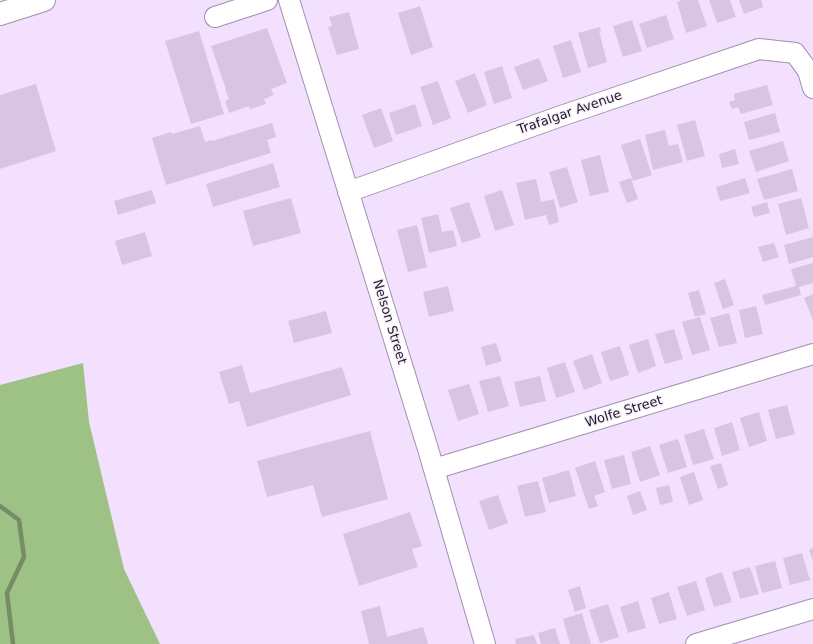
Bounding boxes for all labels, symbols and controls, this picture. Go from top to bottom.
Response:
street label: Trafalgar Avenue [516,88,624,138]
street label: Nelson Street [369,278,409,366]
street label: Wolfe Street [584,393,664,431]

